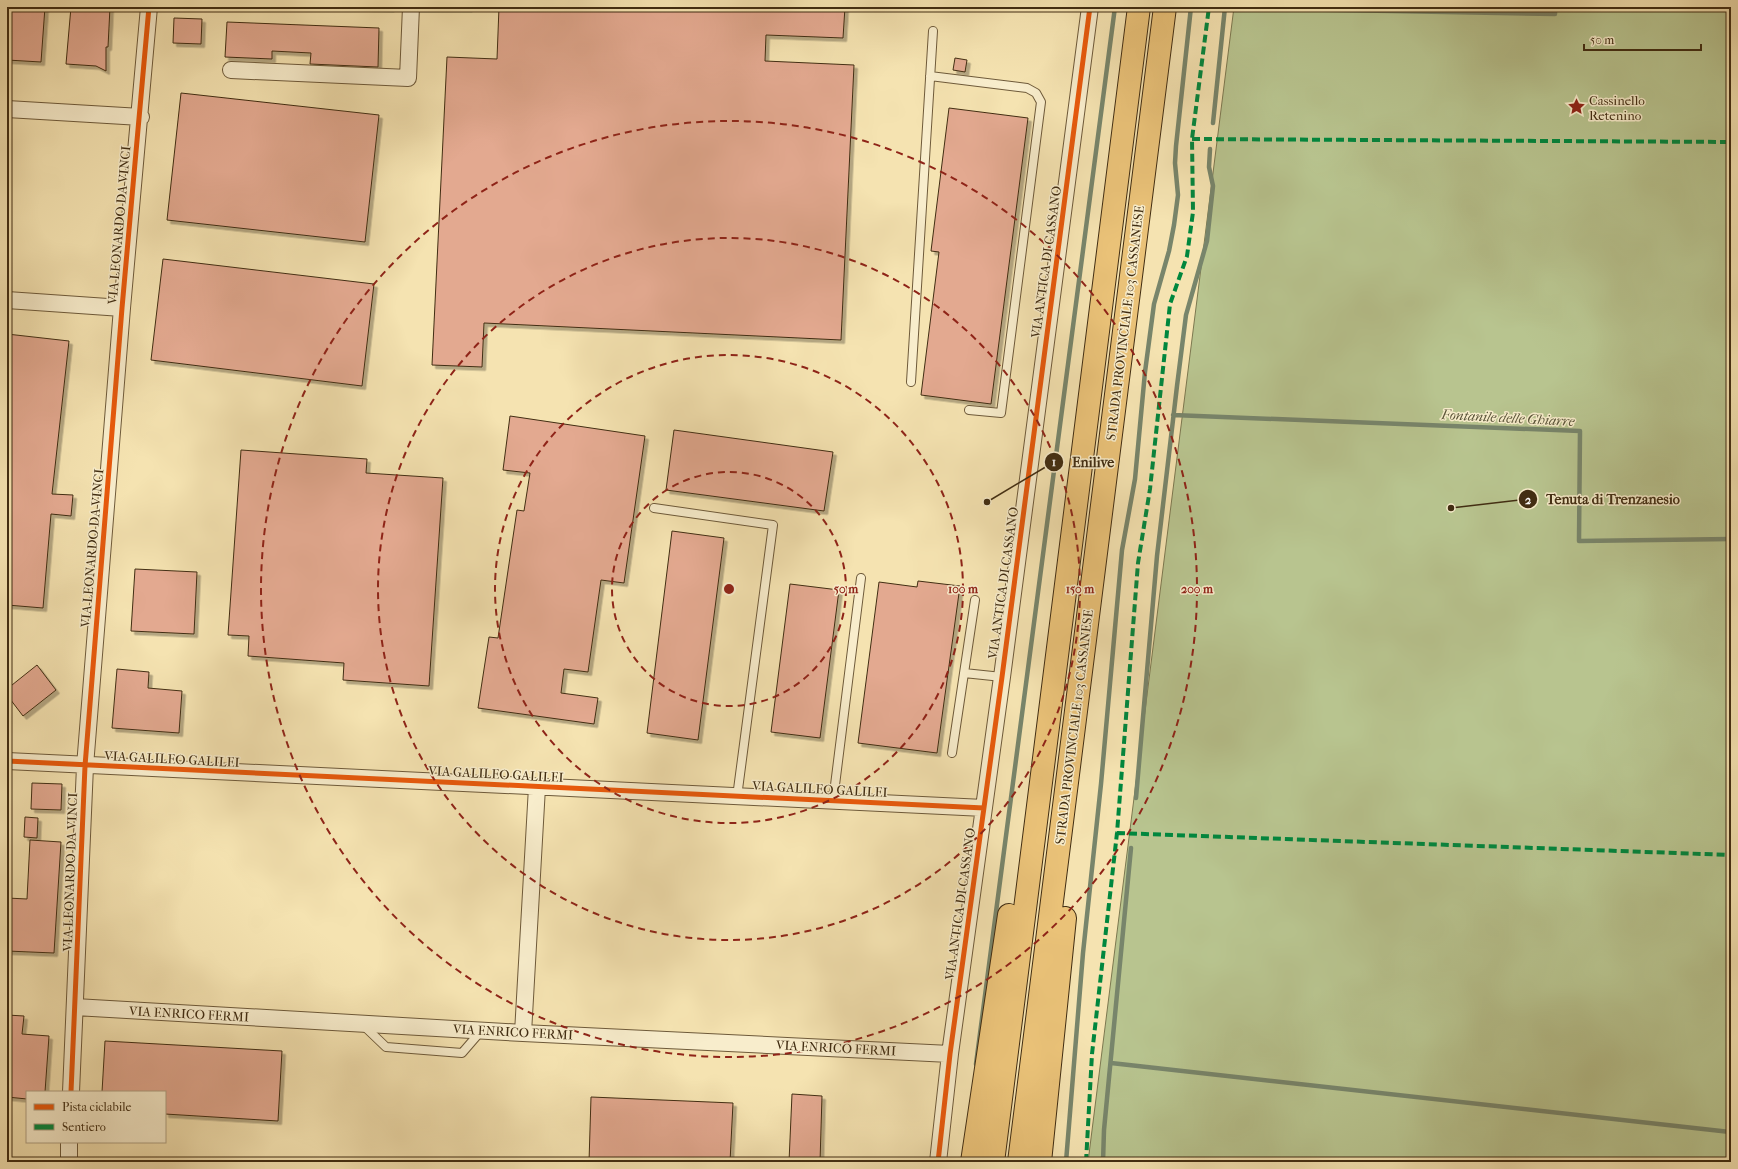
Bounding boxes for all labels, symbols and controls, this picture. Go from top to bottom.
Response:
scale bar [1584,26,1701,52]
text: 50 m [1590,33,1614,47]
place label: Cassinello Retenino [1589,93,1645,123]
place icon: Cassinello Retenino [1566,97,1586,117]
street label: VIA LEONARDO DA VINCI [105,145,133,306]
street label: VIA ANTICA DI CASSANO [1028,185,1064,340]
street label: STRADA PROVINCIALE 103 CASSANESE [1103,205,1147,441]
water label: Fontanile delle Ghiarre [1440,406,1575,430]
callout: Enilive [1044,449,1122,475]
text: Enilive [1072,454,1114,471]
text: 1 [1052,455,1056,469]
street label: VIA LEONARDO DA VINCI [78,468,106,629]
callout: Tenuta di Trenzanesio [1518,486,1688,512]
text: Tenuta di Trenzanesio [1545,491,1680,508]
text: 2 [1525,493,1532,507]
street label: VIA ANTICA DI CASSANO [985,506,1021,661]
centre of rings [722,582,736,596]
text: 50 m [834,582,859,596]
text: 100 m [948,582,979,596]
text: 150 m [1066,582,1095,596]
text: 200 m [1181,582,1214,596]
street label: STRADA PROVINCIALE 103 CASSANESE [1052,609,1096,845]
street label: VIA GALILEO GALILEI [103,748,240,770]
street label: VIA GALILEO GALILEI [427,763,564,785]
street label: VIA GALILEO GALILEI [751,778,888,800]
street label: VIA LEONARDO DA VINCI [60,792,80,953]
street label: VIA ANTICA DI CASSANO [942,827,978,982]
street label: VIA ENRICO FERMI [128,1003,249,1025]
street label: VIA ENRICO FERMI [452,1021,573,1043]
street label: VIA ENRICO FERMI [775,1037,896,1059]
legend [26,1091,166,1143]
text: Pista ciclabile [62,1100,131,1114]
text: Sentiero [62,1120,106,1134]

